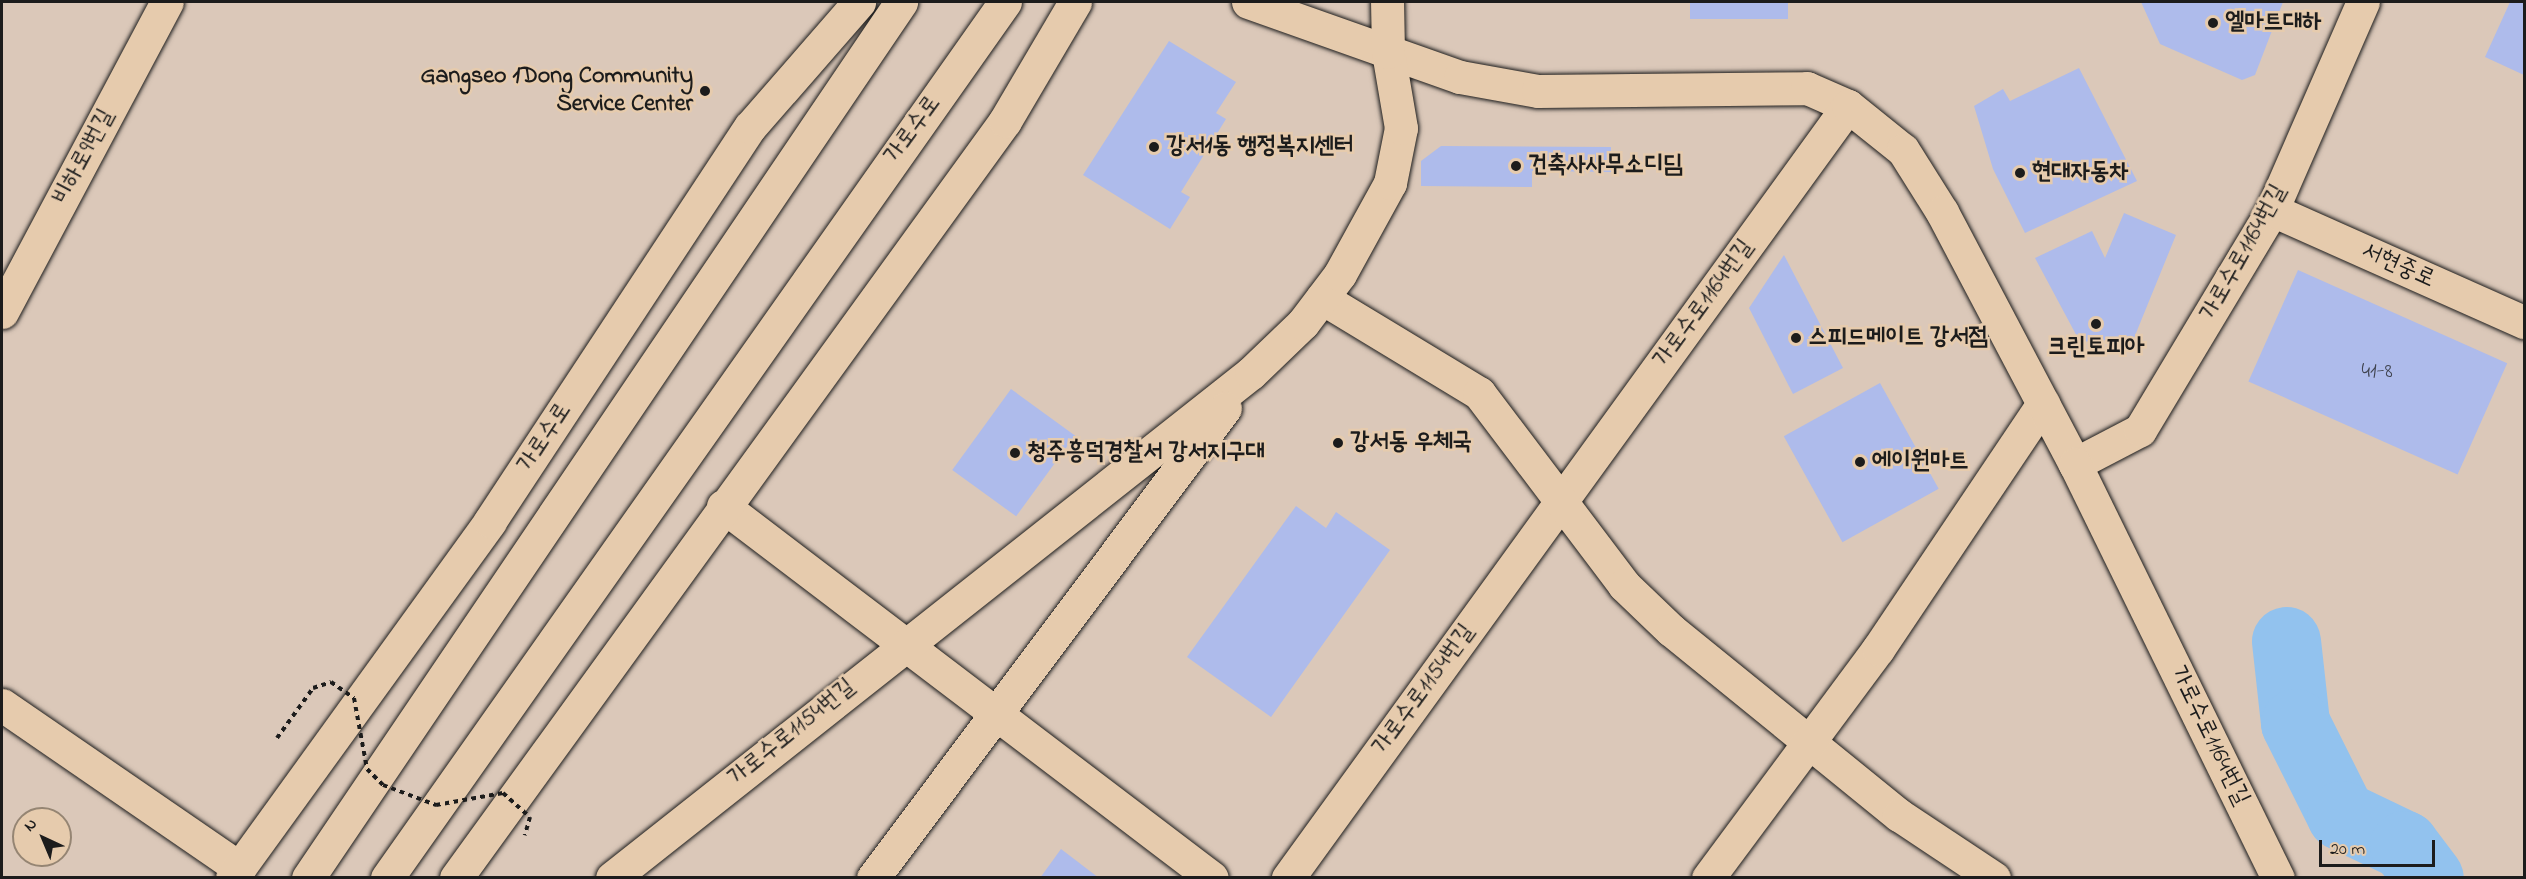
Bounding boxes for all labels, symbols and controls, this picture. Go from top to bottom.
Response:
place label: 엘마트대하 [2225,9,2322,37]
marker: 엘마트대하 [2206,16,2220,30]
place label: Gangseo 1Dong Community Service Center [420,63,693,119]
marker: Gangseo 1Dong Community Service Center [698,84,712,98]
street label: 가로수로 [879,90,947,170]
street label: 비하로9번길 [47,104,121,210]
place label: 강서1동 행정복지센터 [1166,133,1353,161]
marker: 강서1동 행정복지센터 [1147,140,1161,154]
place label: 건축사사무소디딤 [1528,152,1682,180]
marker: 건축사사무소디딤 [1509,159,1523,173]
place label: 현대자동차 [2032,159,2129,187]
marker: 현대자동차 [2013,166,2027,180]
street label: 가로수로1164번길 [2195,180,2293,326]
street label: 가로수로1164번길 [1648,234,1760,374]
street label: 서현중로 [2357,237,2439,295]
marker: 크린토피아 [2089,317,2103,331]
place label: 스피드메이트 강서점 [1808,324,1988,352]
marker: 스피드메이트 강서점 [1789,331,1803,345]
place label: 크린토피아 [2048,334,2144,362]
house number: 41-8 [2361,359,2393,385]
street label: 가로수로 [512,398,578,478]
place label: 강서동 우체국 [1350,429,1472,457]
marker: 강서동 우체국 [1331,436,1345,450]
place label: 청주흥덕경찰서 강서지구대 [1027,439,1265,467]
marker: 청주흥덕경찰서 강서지구대 [1008,446,1022,460]
place label: 에이원마트 [1872,448,1969,476]
marker: 에이원마트 [1853,455,1867,469]
street label: 가로수로1154번길 [1367,619,1481,761]
street label: 가로수로1164번길 [2163,662,2255,810]
street label: 가로수로1154번길 [723,673,861,793]
north arrow [12,807,72,867]
text: N [19,813,43,838]
scale bar [2322,828,2438,866]
text: 20 m [2330,837,2365,863]

